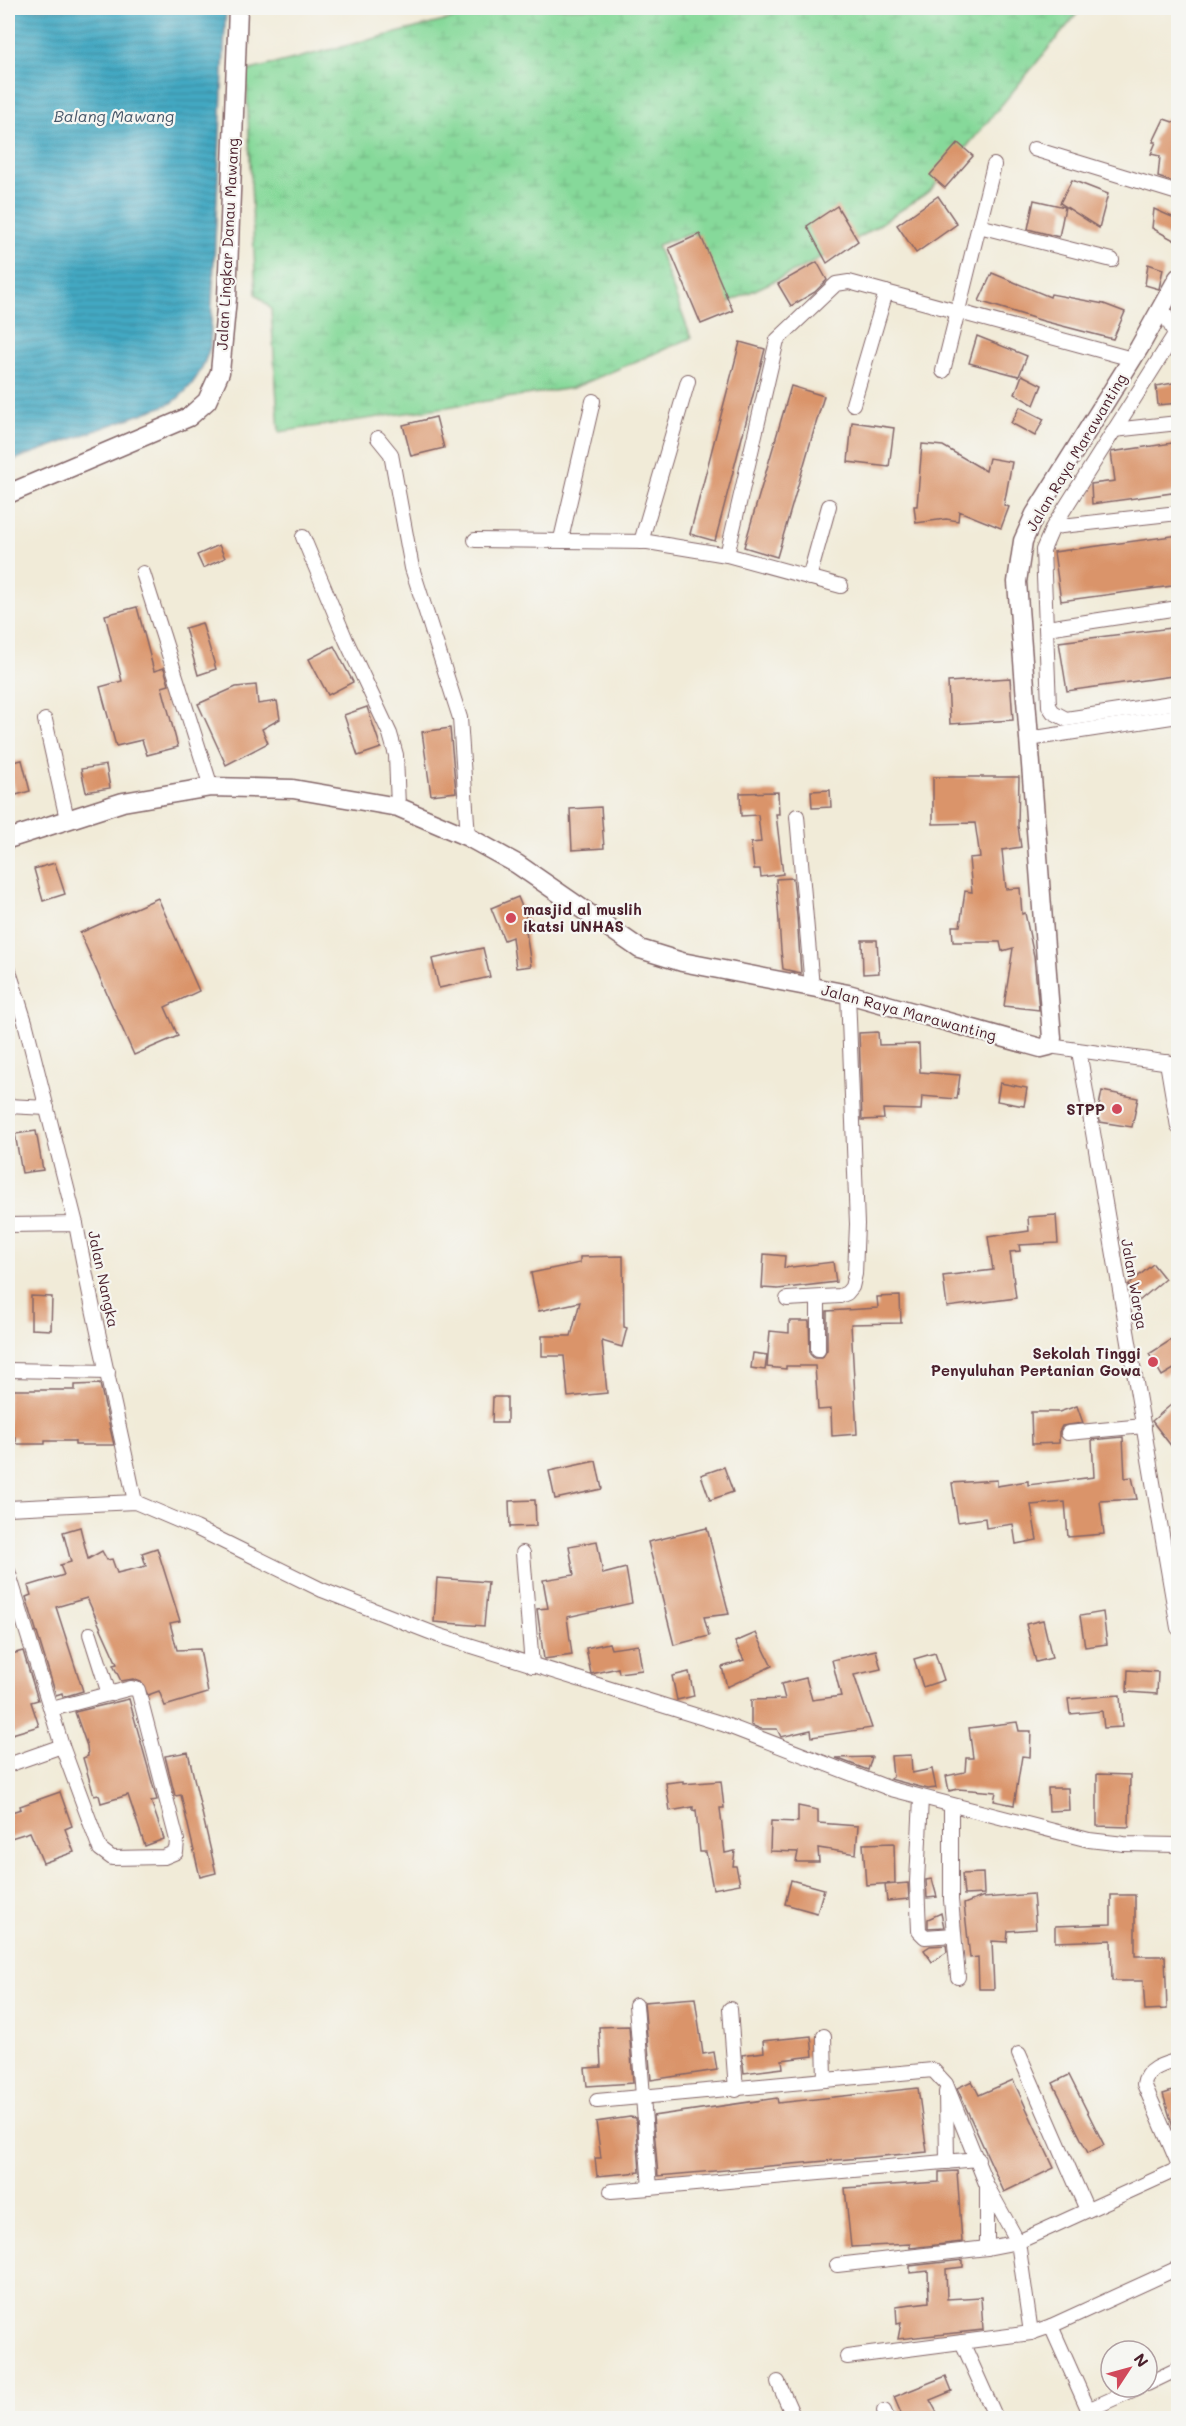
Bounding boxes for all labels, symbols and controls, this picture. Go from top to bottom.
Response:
water label: Balang Mawang [54,105,174,126]
street label: Jalan Lingkar Danau Mawang [211,137,243,351]
street label: Jalan Raya Marawanting [1021,369,1131,534]
place label: masjid al muslih ikatsi UNHAS [523,899,642,936]
marker: masjid al muslih ikatsi UNHAS [504,911,518,925]
street label: Jalan Raya Marawanting [819,979,999,1045]
place label: STPP [1066,1099,1105,1119]
marker: STPP [1110,1102,1124,1116]
street label: Jalan Nangka [84,1229,124,1329]
street label: Jalan Warga [1117,1237,1153,1331]
place label: Sekolah Tinggi Penyuluhan Pertanian Gowa [931,1343,1141,1380]
marker: Sekolah Tinggi Penyuluhan Pertanian Gowa [1146,1355,1160,1369]
north arrow [1099,2339,1159,2399]
text: N [1129,2349,1154,2371]

